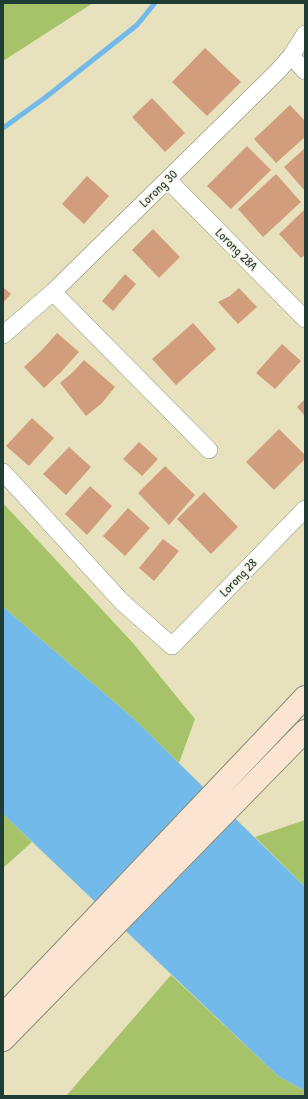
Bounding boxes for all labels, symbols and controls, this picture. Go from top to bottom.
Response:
street label: Lorong 30 [137,167,181,211]
street label: Lorong 28A [212,226,260,274]
street label: Lorong 28 [217,556,261,600]

